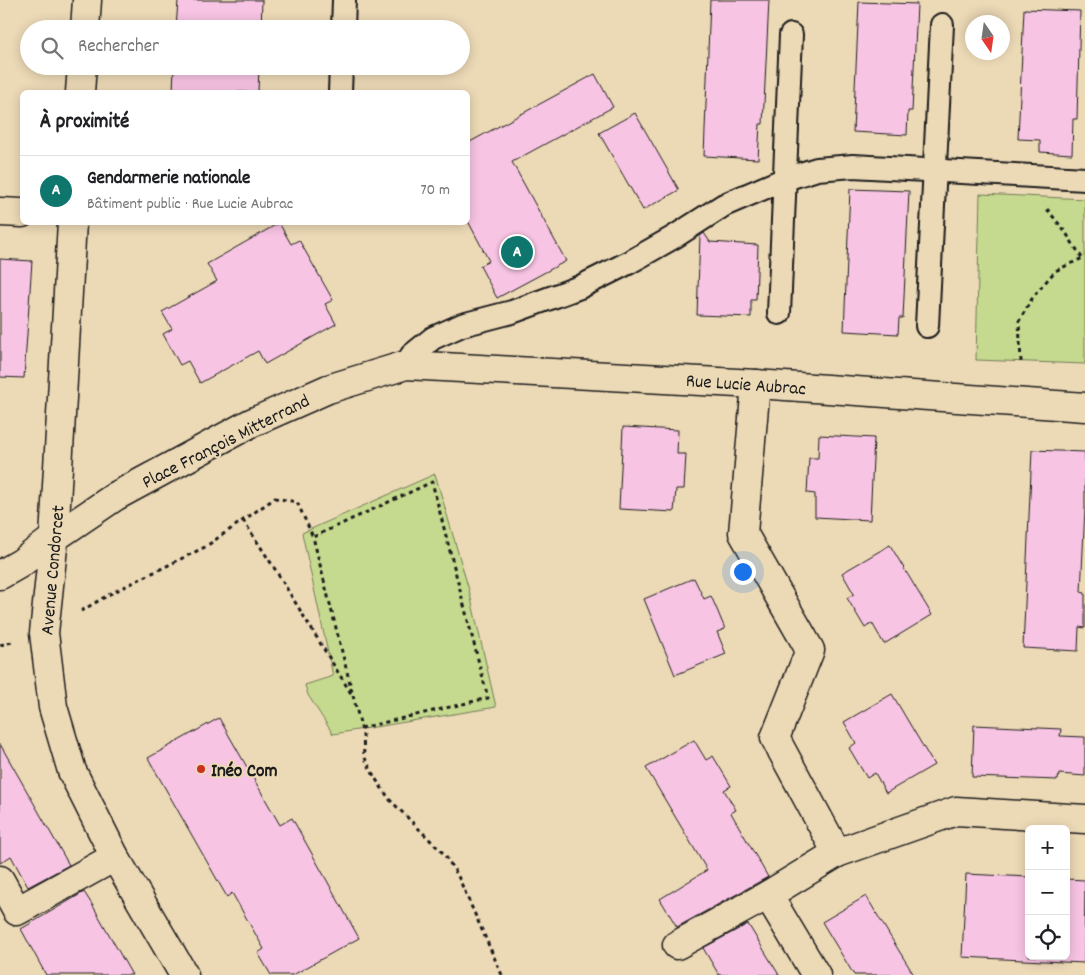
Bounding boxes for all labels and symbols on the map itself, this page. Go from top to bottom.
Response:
north arrow [965,15,1010,60]
pin: A [501,233,533,271]
street label: Rue Lucie Aubrac [685,369,807,404]
street label: Place François Mitterrand [138,389,315,497]
street label: Avenue Condorcet [35,504,74,636]
your location [730,559,756,585]
place label: Inéo Com [211,759,278,786]
marker: Inéo Com [195,763,207,775]

